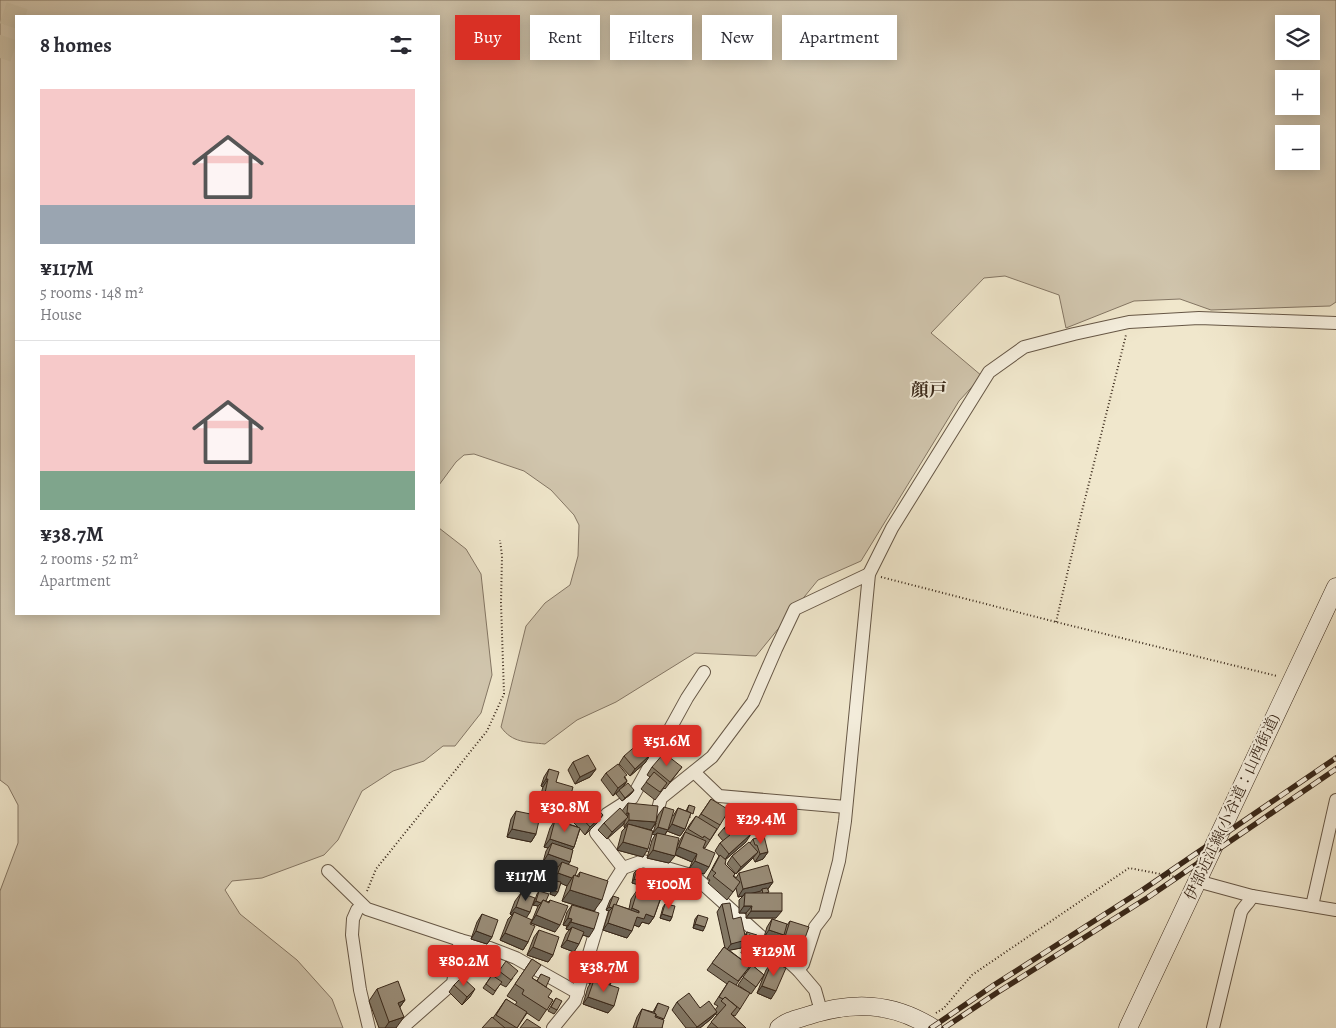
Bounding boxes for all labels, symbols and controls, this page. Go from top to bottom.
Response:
chip: Buy [455,15,520,60]
chip: Rent [530,15,600,60]
chip: Filters [610,15,692,60]
chip: New [702,15,772,60]
chip: Apartment [782,15,897,60]
map controls [1275,15,1320,170]
button: layers [1275,15,1320,60]
text: 8 homes [40,31,112,59]
icon: filters [387,31,415,59]
button: + [1275,70,1320,115]
icon: home [183,122,273,212]
button: − [1275,125,1320,170]
text: ¥117M [40,254,94,282]
text: 5 rooms · 148 m² [40,282,143,304]
text: House [40,304,82,326]
district label: 顔戸 [911,378,947,402]
icon: home [183,387,273,477]
text: ¥38.7M [40,520,104,548]
text: 2 rooms · 52 m² [40,548,138,570]
text: Apartment [40,570,111,592]
street label: 伊部近江線(小谷道：山西街道) [1180,711,1284,903]
pin: ¥51.6M [626,724,708,767]
text: ¥51.6M [643,730,691,752]
pin: ¥30.8M [524,790,606,833]
text: ¥30.8M [540,796,590,818]
pin: ¥29.4M [720,802,802,845]
text: ¥29.4M [736,808,786,830]
pin: ¥117M [491,860,561,902]
text: ¥117M [506,865,546,887]
pin: ¥100M [634,868,704,910]
text: ¥100M [647,873,691,895]
pin: ¥129M [739,934,809,977]
text: ¥129M [752,940,796,962]
pin: ¥80.2M [423,944,505,987]
text: ¥80.2M [439,950,489,972]
pin: ¥38.7M [563,950,645,993]
text: ¥38.7M [580,956,628,978]

